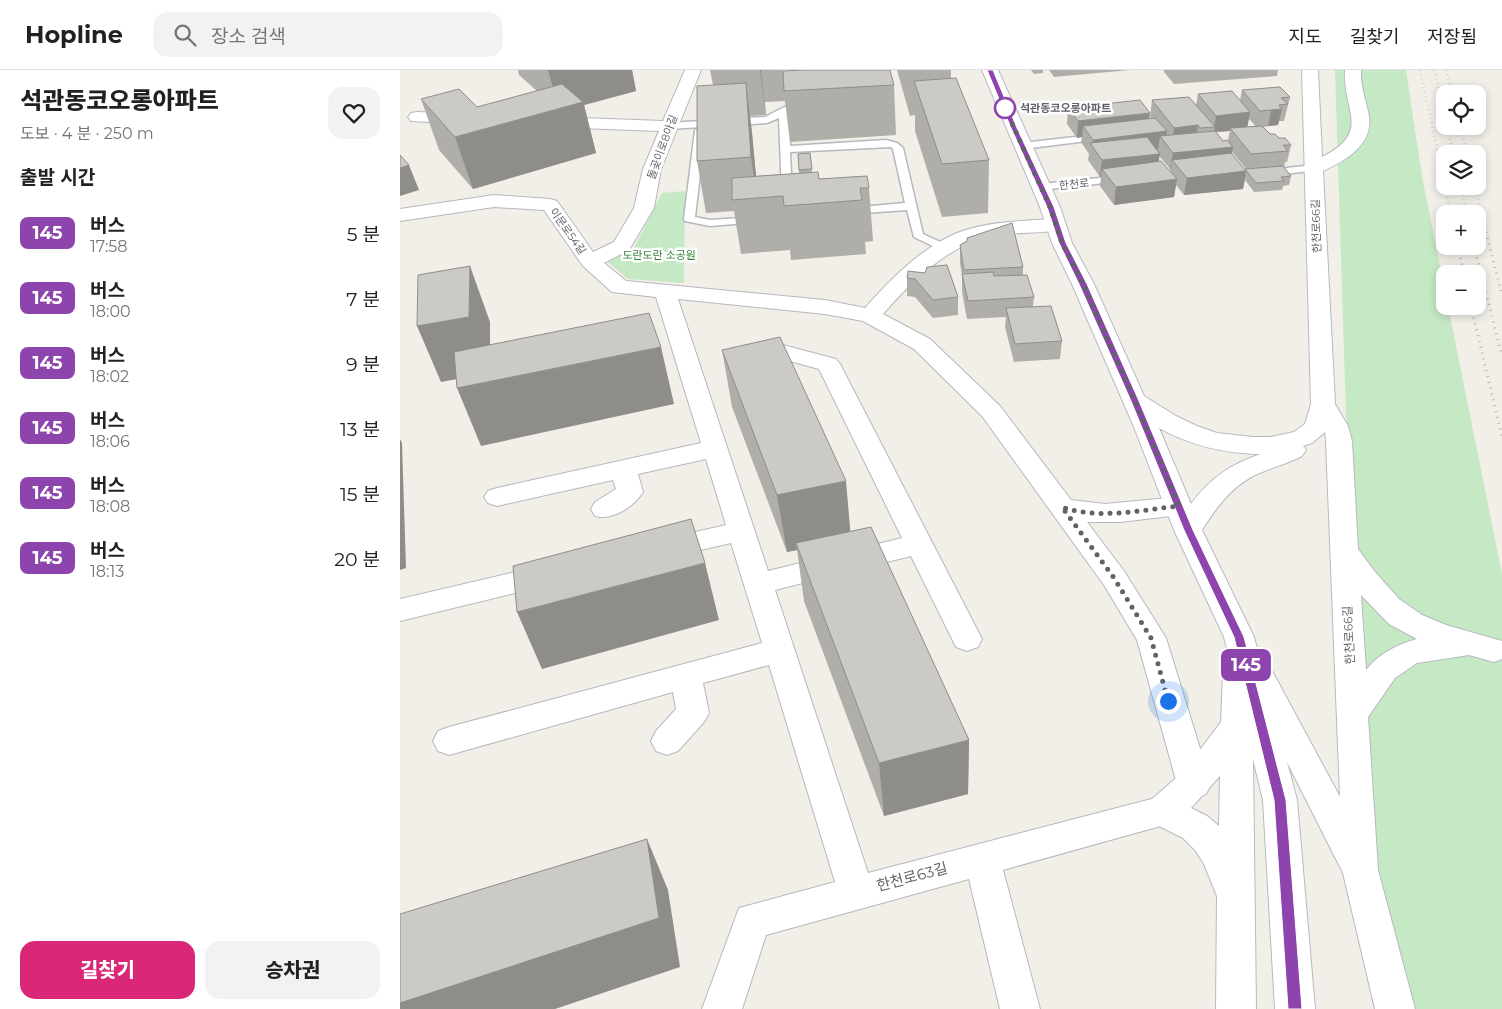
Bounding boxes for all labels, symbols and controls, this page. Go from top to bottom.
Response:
search box [153,12,503,57]
text: Hopline [25,20,123,49]
icon: search [171,21,199,49]
text: 장소 검색 [211,25,286,48]
text: 지도 [1289,26,1322,48]
text: 길찾기 [1350,26,1399,48]
text: 저장됨 [1427,26,1477,48]
map controls [1436,85,1486,315]
button: locate [1436,85,1486,135]
text: 석관동코오롱아파트 [20,86,219,115]
button: heart [328,87,380,139]
marker: 석관동코오롱아파트 [994,97,1016,119]
place label: 석관동코오롱아파트 [1020,101,1111,115]
street label: 돌곶이로8아길 [644,113,680,181]
text: 도보 · 4 분 · 250 m [20,124,154,143]
button: layers [1436,145,1486,195]
text: 출발 시간 [20,166,95,189]
street label: 한천로 [1058,175,1090,193]
street label: 한천로66길 [1308,199,1324,253]
street label: 이문로54길 [547,205,589,257]
button: + [1436,205,1486,255]
text: 버스 [90,214,125,237]
text: 145 [32,222,63,244]
text: 5 분 [347,223,380,246]
text: 17:58 [90,237,128,256]
park label: 도란도란 소공원 [622,248,696,262]
button: − [1436,265,1486,315]
text: 버스 [90,279,125,302]
text: 145 [32,287,63,309]
text: 7 분 [346,288,380,311]
text: 18:00 [90,302,131,321]
text: 버스 [90,344,125,367]
text: 145 [32,352,63,374]
text: 9 분 [346,353,380,376]
text: 18:02 [90,367,129,386]
text: 버스 [90,409,125,432]
text: 145 [32,417,63,439]
text: 13 분 [340,418,380,441]
text: 18:06 [90,432,130,451]
text: 버스 [90,474,125,497]
text: 145 [32,482,63,504]
text: 15 분 [340,483,380,506]
text: 18:08 [90,497,130,516]
text: 버스 [90,539,125,562]
text: 145 [32,547,63,569]
text: 20 분 [334,548,380,571]
text: 18:13 [90,562,124,581]
street label: 한천로66길 [1339,605,1358,665]
line badge: 145 [1217,649,1275,681]
text: 145 [1231,654,1261,676]
your location [1156,689,1181,714]
street label: 한천로63길 [874,858,949,895]
button: 길찾기 [20,941,195,999]
button: 승차권 [205,941,380,999]

